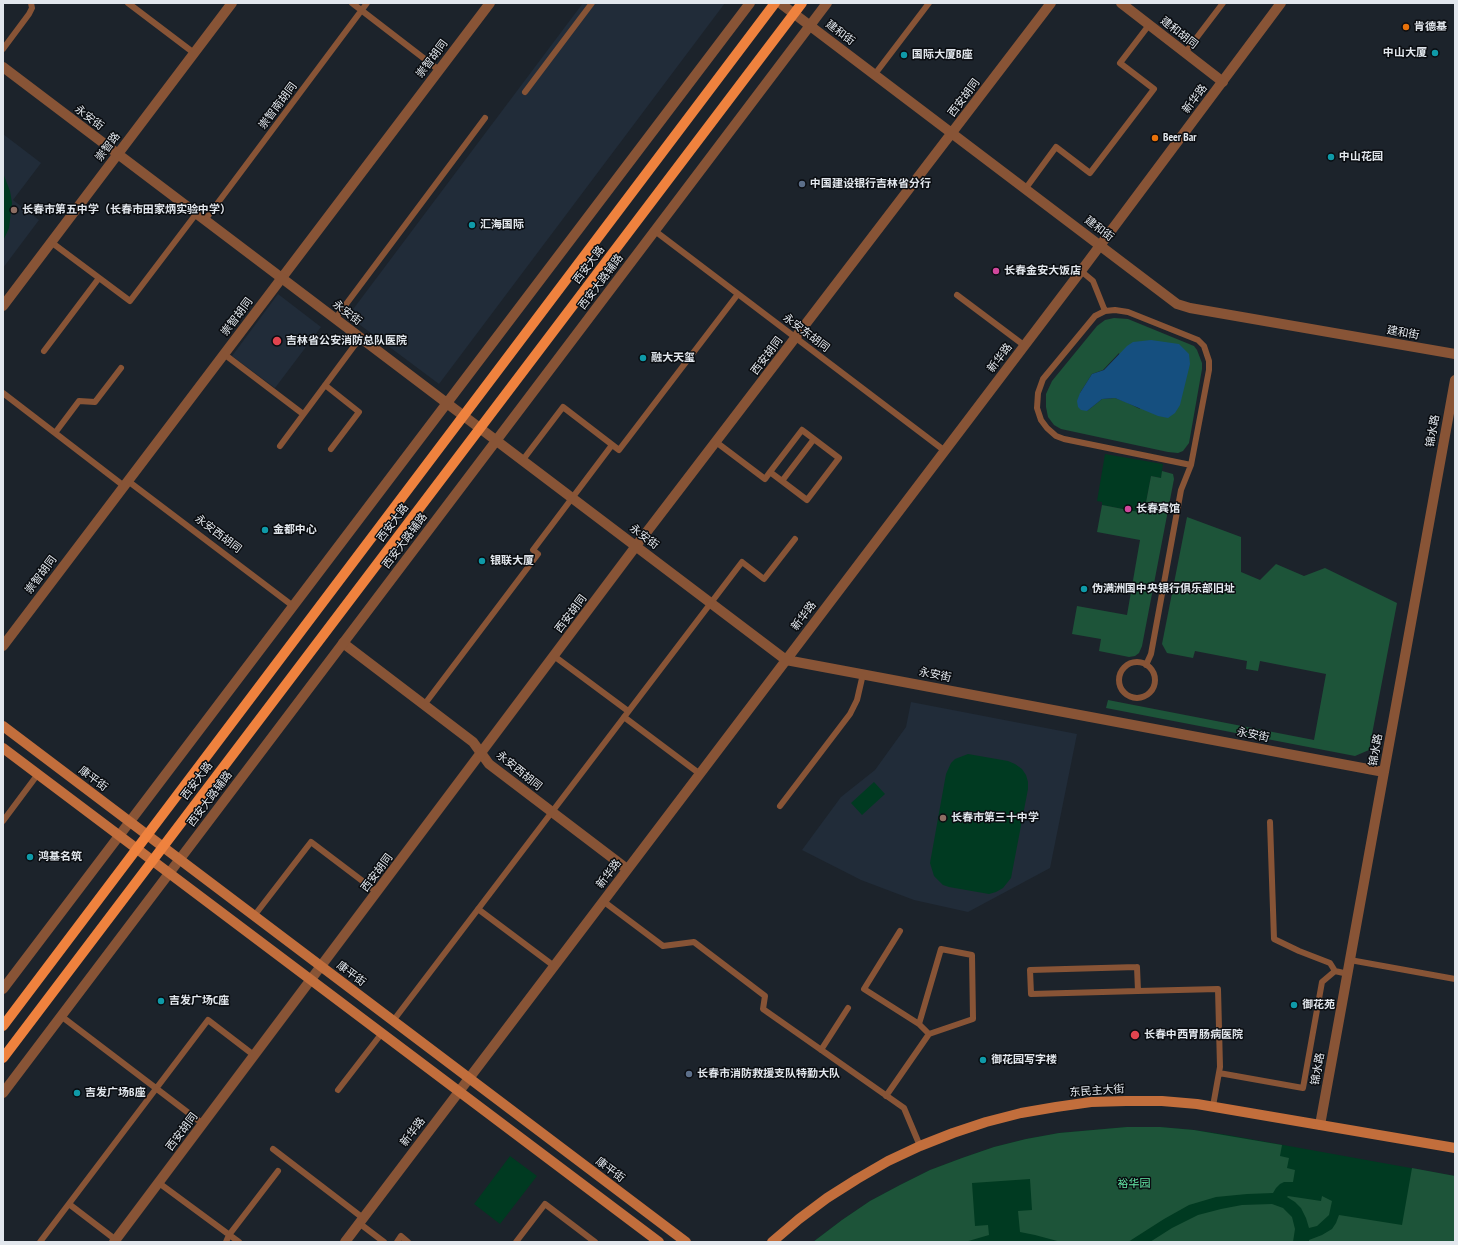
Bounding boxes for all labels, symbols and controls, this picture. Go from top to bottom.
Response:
street label: 建和胡同 [1158,14,1200,52]
street label: 建和街 [823,18,857,48]
place label: 肯德基 [1414,20,1447,34]
marker: 肯德基 [1401,22,1411,32]
street label: 崇智胡同 [413,37,451,81]
place label: 中山大厦 [1383,46,1427,60]
place label: 国际大厦B座 [912,48,972,62]
marker: 中山大厦 [1430,48,1440,58]
marker: 国际大厦B座 [899,50,909,60]
street label: 西安胡同 [945,76,983,120]
street label: 崇智南胡同 [256,80,300,132]
street label: 新华路 [1180,82,1210,116]
street label: 永安街 [72,103,106,133]
street label: 崇智路 [93,130,123,164]
place label: Beer Bar [1163,131,1196,145]
marker: Beer Bar [1150,133,1160,143]
place label: 中山花园 [1339,150,1383,164]
marker: 中山花园 [1326,152,1336,162]
place label: 中国建设银行吉林省分行 [810,177,931,191]
marker: 中国建设银行吉林省分行 [797,179,807,189]
place label: 长春市第五中学（长春市田家炳实验中学） [22,203,231,217]
marker: 长春市第五中学（长春市田家炳实验中学） [9,205,19,215]
street label: 建和街 [1082,214,1116,244]
place label: 汇海国际 [480,218,524,232]
marker: 汇海国际 [467,220,477,230]
street label: 西安大路 [570,243,608,287]
street label: 西安大路辅路 [576,252,626,312]
place label: 长春金安大饭店 [1004,264,1081,278]
marker: 长春金安大饭店 [991,266,1001,276]
street label: 崇智胡同 [218,295,256,339]
street label: 永安街 [330,298,364,328]
street label: 永安东胡同 [780,311,832,355]
street label: 建和街 [1386,324,1420,342]
place label: 吉林省公安消防总队医院 [286,334,407,348]
street label: 西安胡同 [748,334,786,378]
marker: 吉林省公安消防总队医院 [271,335,283,347]
street label: 新华路 [985,341,1015,375]
place label: 融大天玺 [651,351,695,365]
marker: 融大天玺 [638,353,648,363]
street label: 锦水路 [1424,414,1442,448]
street label: 西安大路 [374,501,412,545]
place label: 长春宾馆 [1136,502,1180,516]
marker: 长春宾馆 [1123,504,1133,514]
street label: 西安大路辅路 [380,511,430,571]
street label: 永安西胡同 [192,512,244,556]
street label: 永安街 [627,522,661,552]
place label: 金都中心 [273,523,317,537]
marker: 金都中心 [260,525,270,535]
street label: 崇智胡同 [22,553,60,597]
place label: 银联大厦 [490,554,534,568]
marker: 银联大厦 [477,556,487,566]
place label: 伪满洲国中央银行俱乐部旧址 [1092,582,1235,596]
marker: 伪满洲国中央银行俱乐部旧址 [1079,584,1089,594]
street label: 西安胡同 [552,592,590,636]
street label: 新华路 [789,599,819,633]
street label: 永安街 [918,665,952,685]
street label: 永安街 [1236,725,1270,745]
street label: 锦水路 [1367,733,1385,767]
street label: 永安西胡同 [493,749,545,793]
street label: 西安大路 [178,759,216,803]
street label: 康平街 [76,764,110,794]
street label: 西安大路辅路 [185,769,235,829]
place label: 长春市第三十中学 [951,811,1039,825]
marker: 长春市第三十中学 [938,813,948,823]
place label: 鸿基名筑 [38,850,82,864]
street label: 西安胡同 [358,851,396,895]
marker: 鸿基名筑 [25,852,35,862]
street label: 新华路 [594,857,624,891]
street label: 康平街 [334,959,368,989]
place label: 吉发广场C座 [169,994,229,1008]
marker: 吉发广场C座 [156,996,166,1006]
place label: 御花苑 [1302,998,1335,1012]
marker: 御花苑 [1289,1000,1299,1010]
place label: 长春中西胃肠病医院 [1144,1028,1243,1042]
marker: 长春中西胃肠病医院 [1129,1029,1141,1041]
street label: 锦水路 [1309,1052,1327,1086]
place label: 御花园写字楼 [991,1053,1057,1067]
marker: 御花园写字楼 [978,1055,988,1065]
place label: 长春市消防救援支队特勤大队 [697,1067,840,1081]
marker: 长春市消防救援支队特勤大队 [684,1069,694,1079]
street label: 东民主大街 [1069,1082,1125,1100]
place label: 吉发广场B座 [85,1086,145,1100]
marker: 吉发广场B座 [72,1088,82,1098]
street label: 西安胡同 [163,1110,201,1154]
street label: 新华路 [398,1115,428,1149]
street label: 康平街 [593,1155,627,1185]
park label: 裕华园 [1118,1177,1150,1191]

